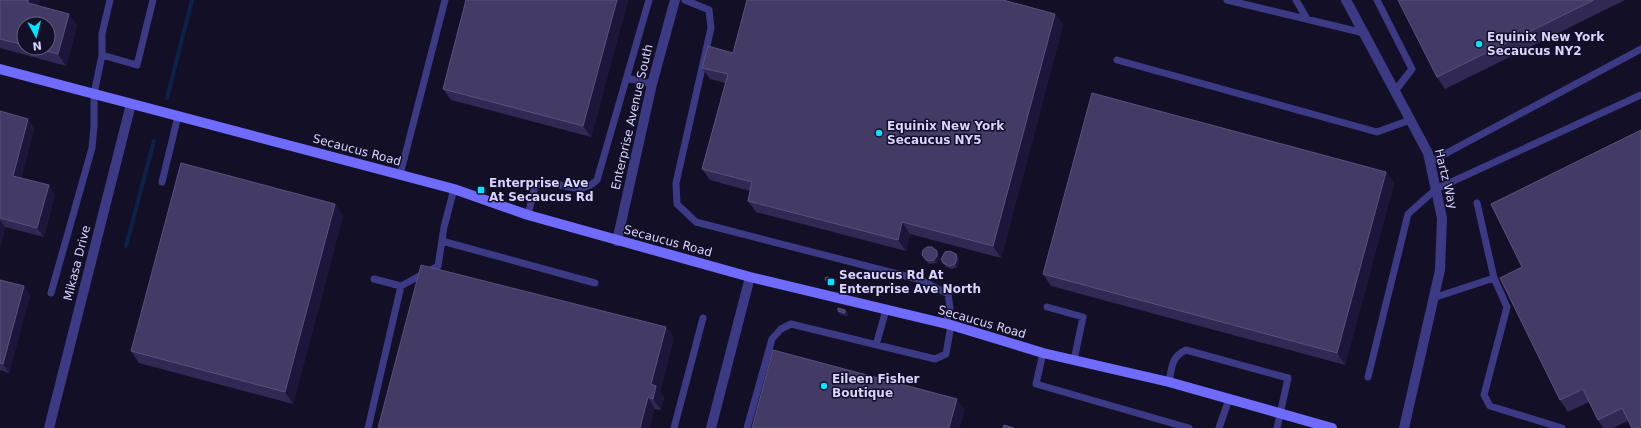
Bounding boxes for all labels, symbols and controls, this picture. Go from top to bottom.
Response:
north arrow [16,16,56,56]
place label: Equinix New York Secaucus NY2 [1487,30,1605,58]
text: N [32,38,43,52]
marker: Equinix New York Secaucus NY2 [1474,39,1484,49]
street label: Enterprise Avenue South [608,43,656,191]
place label: Equinix New York Secaucus NY5 [887,119,1005,147]
marker: Equinix New York Secaucus NY5 [874,128,884,138]
street label: Secaucus Road [311,131,403,169]
street label: Hartz Way [1432,147,1460,211]
place label: Enterprise Ave At Secaucus Rd [489,176,594,204]
marker: Enterprise Ave At Secaucus Rd [476,185,486,195]
street label: Secaucus Road [622,222,714,260]
street label: Mikasa Drive [61,224,93,302]
place label: Secaucus Rd At Enterprise Ave North [839,268,981,296]
marker: Secaucus Rd At Enterprise Ave North [826,277,836,287]
street label: Secaucus Road [936,303,1028,341]
place label: Eileen Fisher Boutique [832,372,920,400]
marker: Eileen Fisher Boutique [819,381,829,391]

